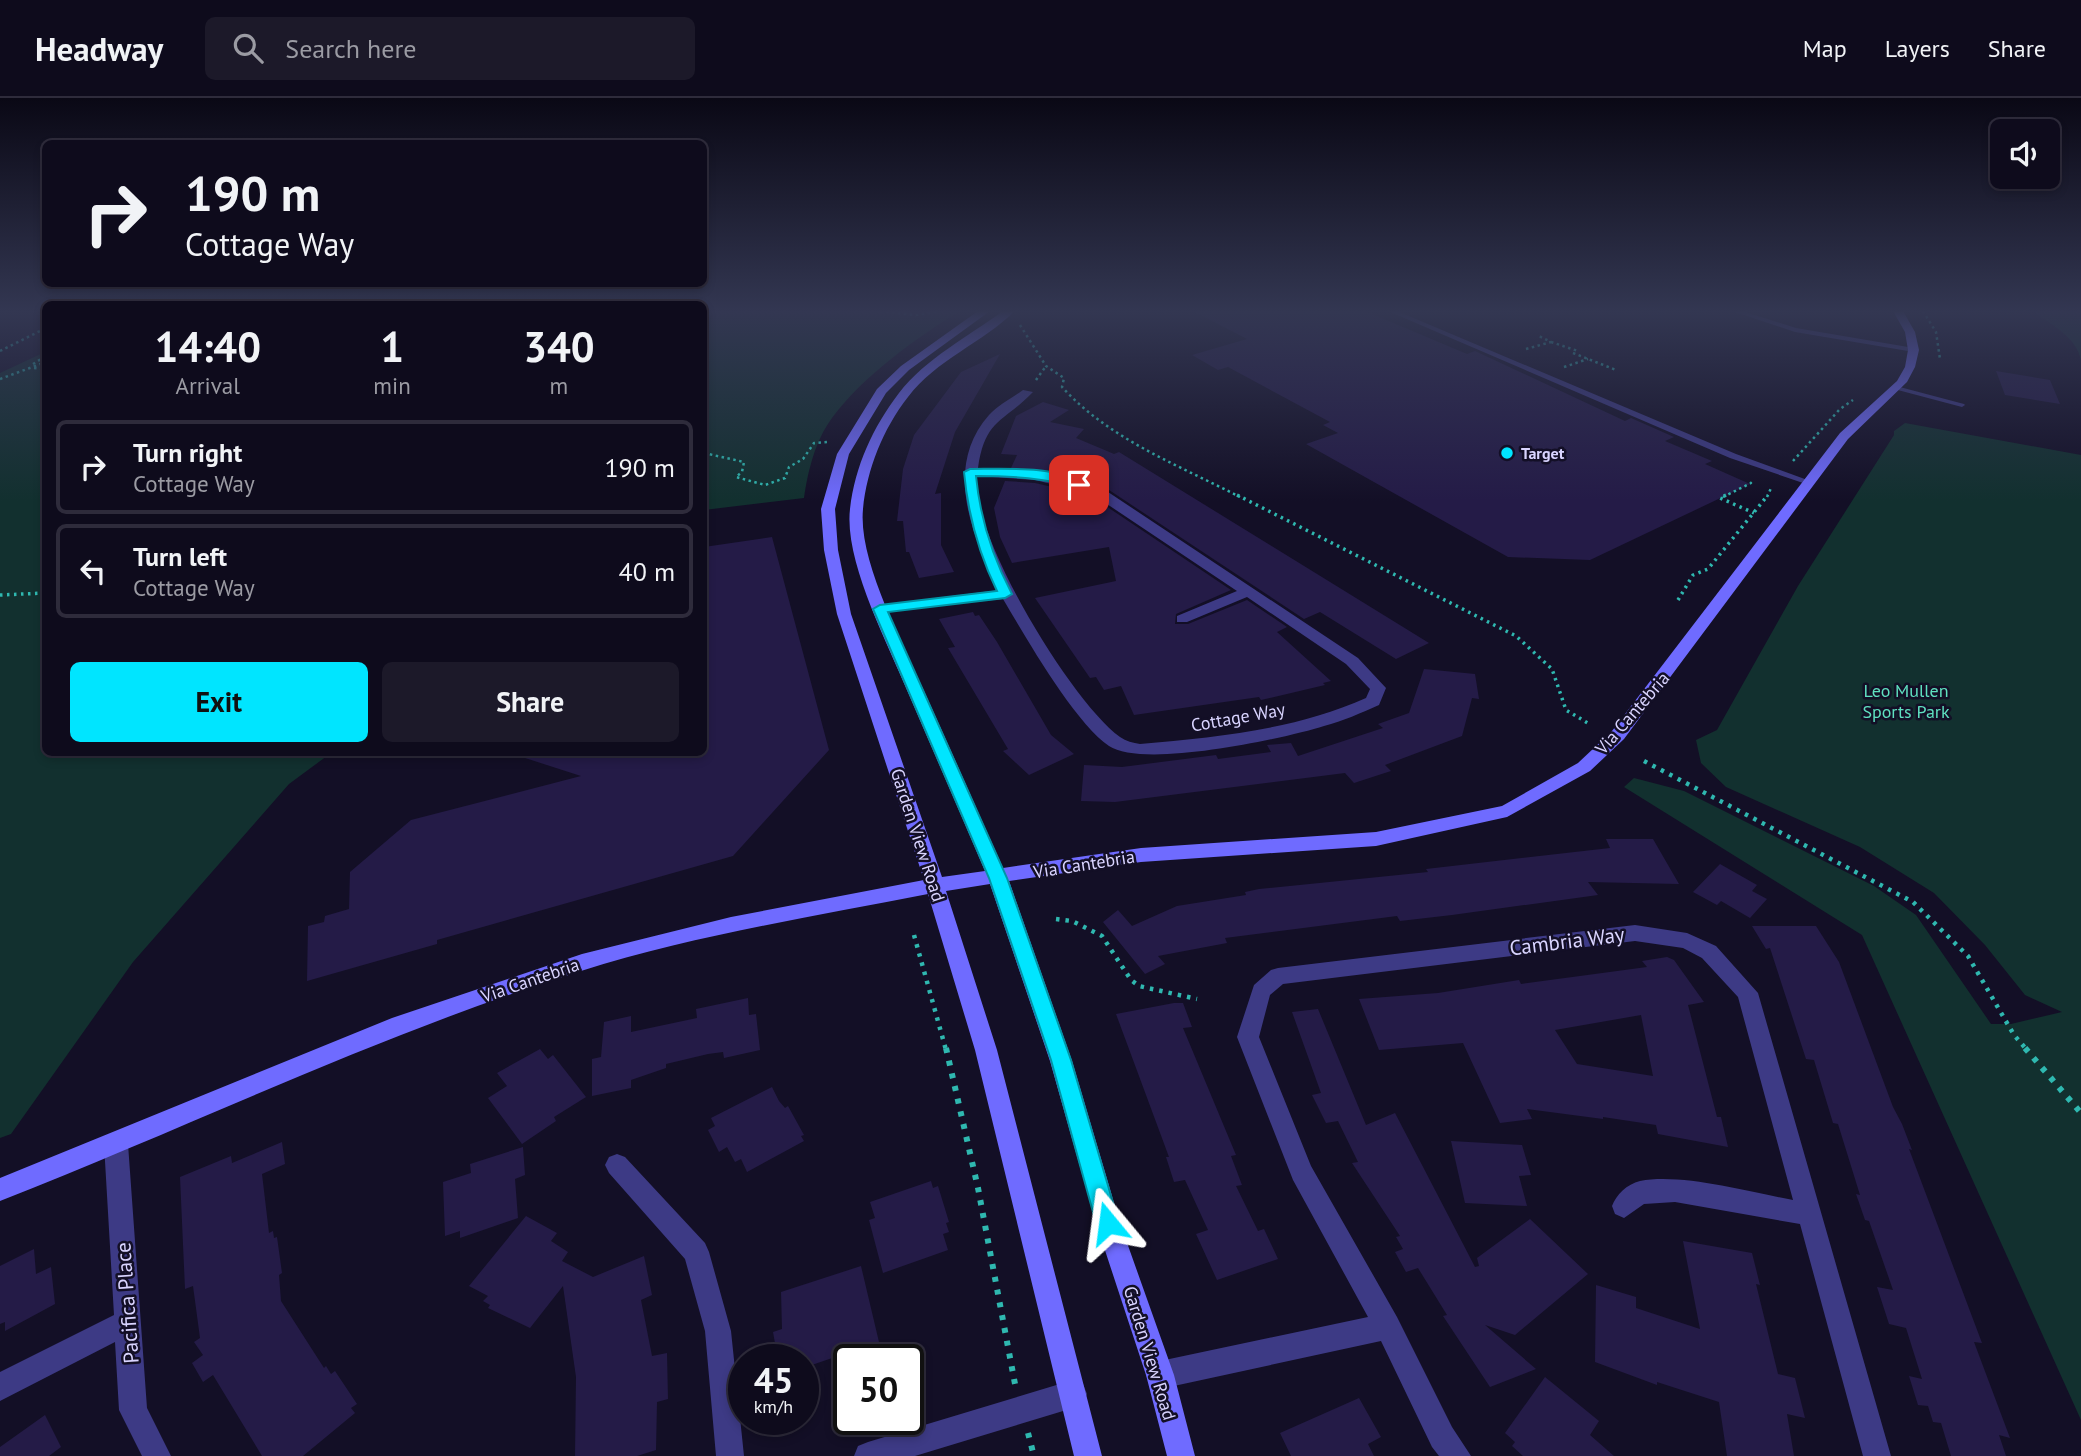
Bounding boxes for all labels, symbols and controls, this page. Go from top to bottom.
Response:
search box [205,17,695,80]
text: Headway [35,27,163,70]
icon: search [229,29,267,67]
text: Search here [285,32,416,65]
text: Map [1803,33,1847,64]
text: Layers [1885,33,1950,64]
text: Share [1988,33,2046,64]
map controls [1990,119,2060,189]
button: sound [1990,119,2060,189]
text: 190 m [185,161,320,225]
icon: right [70,168,161,259]
text: Cottage Way [185,223,354,265]
text: 14:40 [154,319,261,374]
text: 1 [380,319,404,374]
text: 340 [523,319,595,374]
text: Arrival [175,371,240,400]
text: min [373,371,411,400]
text: m [550,371,568,400]
text: Turn right [133,436,242,469]
place label: Target [1521,443,1565,463]
marker: Target [1499,445,1515,461]
icon: right [74,448,112,486]
text: 190 m [604,451,675,484]
pin [1049,455,1109,515]
icon: arrive [1060,466,1098,504]
text: Cottage Way [133,469,255,498]
text: Turn left [133,540,227,573]
icon: left [74,552,112,590]
text: 40 m [619,555,675,588]
text: Cottage Way [133,573,255,602]
button: Exit [70,662,368,742]
button: Share [382,662,679,742]
street label: Via Cantebria [1589,667,1674,760]
park label: Leo Mullen Sports Park [1862,679,1950,723]
street label: Cottage Way [1189,697,1287,737]
street label: Garden View Road [886,765,950,905]
street label: Via Cantebria [1031,845,1136,884]
street label: Cambria Way [1508,921,1626,961]
street label: Via Cantebria [477,952,582,1008]
position arrow [1071,1186,1145,1260]
street label: Pacifica Place [109,1242,145,1364]
street label: Garden View Road [1119,1283,1181,1423]
speed limit sign: 50 [833,1344,924,1435]
text: 45 [754,1357,793,1403]
text: km/h [754,1395,793,1418]

